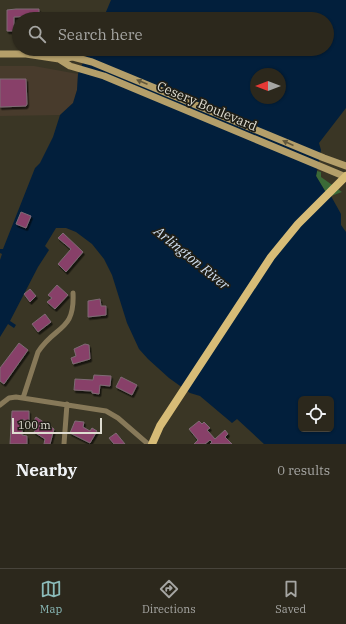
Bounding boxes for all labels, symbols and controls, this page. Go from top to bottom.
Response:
search box [12,12,334,56]
icon: search [26,23,48,45]
text: Search here [58,25,143,44]
north arrow [250,68,286,104]
street label: Cesery Boulevard [154,77,260,135]
one-way arrow [136,78,148,85]
one-way arrow [282,140,293,146]
water label: Arlington River [150,221,234,295]
map controls [298,396,334,432]
button: locate [298,396,334,432]
scale bar [12,416,102,435]
text: 100 m [18,418,51,432]
text: Nearby [16,459,77,481]
text: 0 results [277,462,330,479]
tab: Map [40,578,62,616]
tab: Directions [142,578,196,616]
tab: Saved [275,578,306,616]

